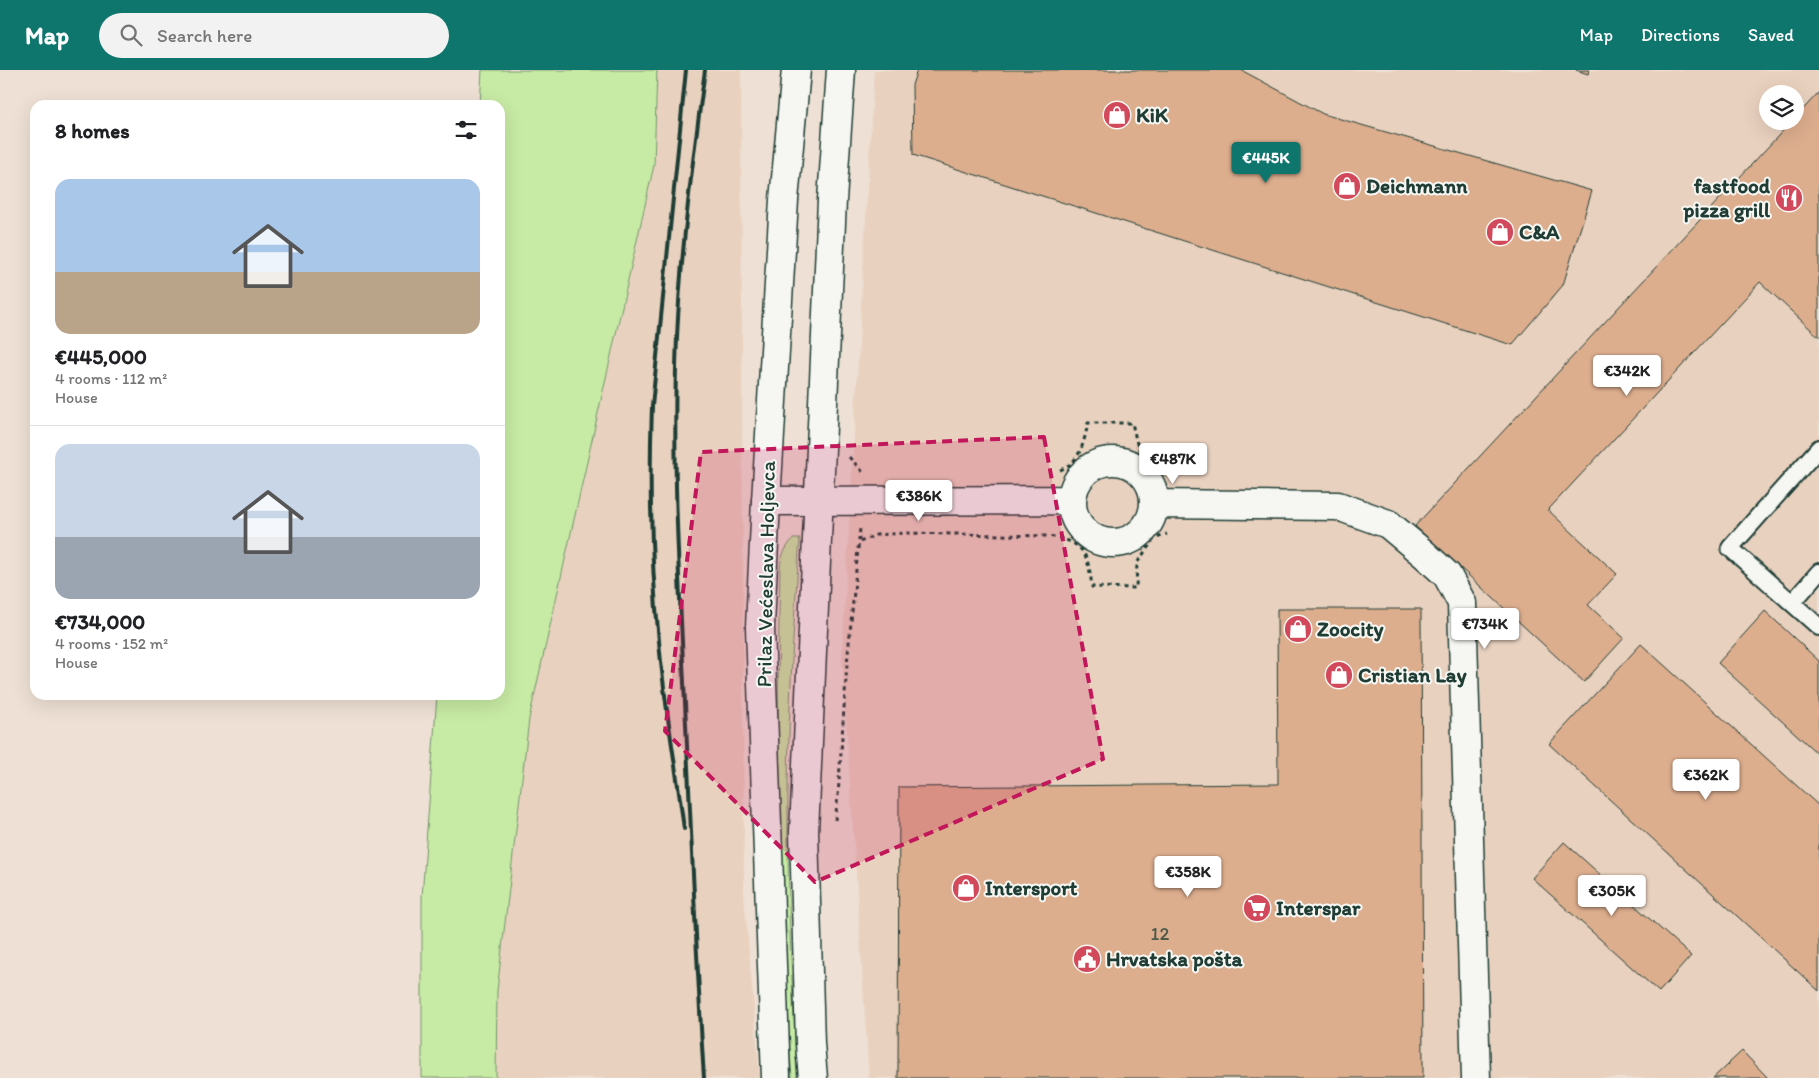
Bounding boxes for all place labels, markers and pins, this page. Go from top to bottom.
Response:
shop icon: KiK [1102,100,1132,130]
place label: KiK [1136,102,1169,127]
pin: €445K [1231,142,1301,184]
shop icon: Deichmann [1332,171,1362,201]
place label: Deichmann [1366,173,1468,198]
place label: fastfood pizza grill [1682,173,1771,223]
restaurant icon: fastfood pizza grill [1774,183,1804,213]
shop icon: C&A [1485,217,1515,247]
place label: C&A [1519,219,1560,244]
pin: €342K [1592,354,1662,397]
pin: €487K [1138,442,1208,485]
pin: €386K [884,480,954,522]
pin: €734K [1450,608,1520,650]
shop icon: Zoocity [1283,614,1313,644]
place label: Zoocity [1317,616,1384,642]
shop icon: Cristian Lay [1324,660,1354,690]
place label: Cristian Lay [1358,662,1467,688]
pin: €362K [1671,758,1741,801]
pin: €358K [1153,856,1223,898]
shop icon: Intersport [951,873,981,903]
pin: €305K [1577,874,1647,917]
place label: Intersport [985,875,1078,901]
supermarket icon: Interspar [1242,893,1272,923]
place label: Interspar [1276,895,1361,921]
public building icon: Hrvatska pošta [1072,944,1102,974]
place label: Hrvatska pošta [1106,946,1244,972]

